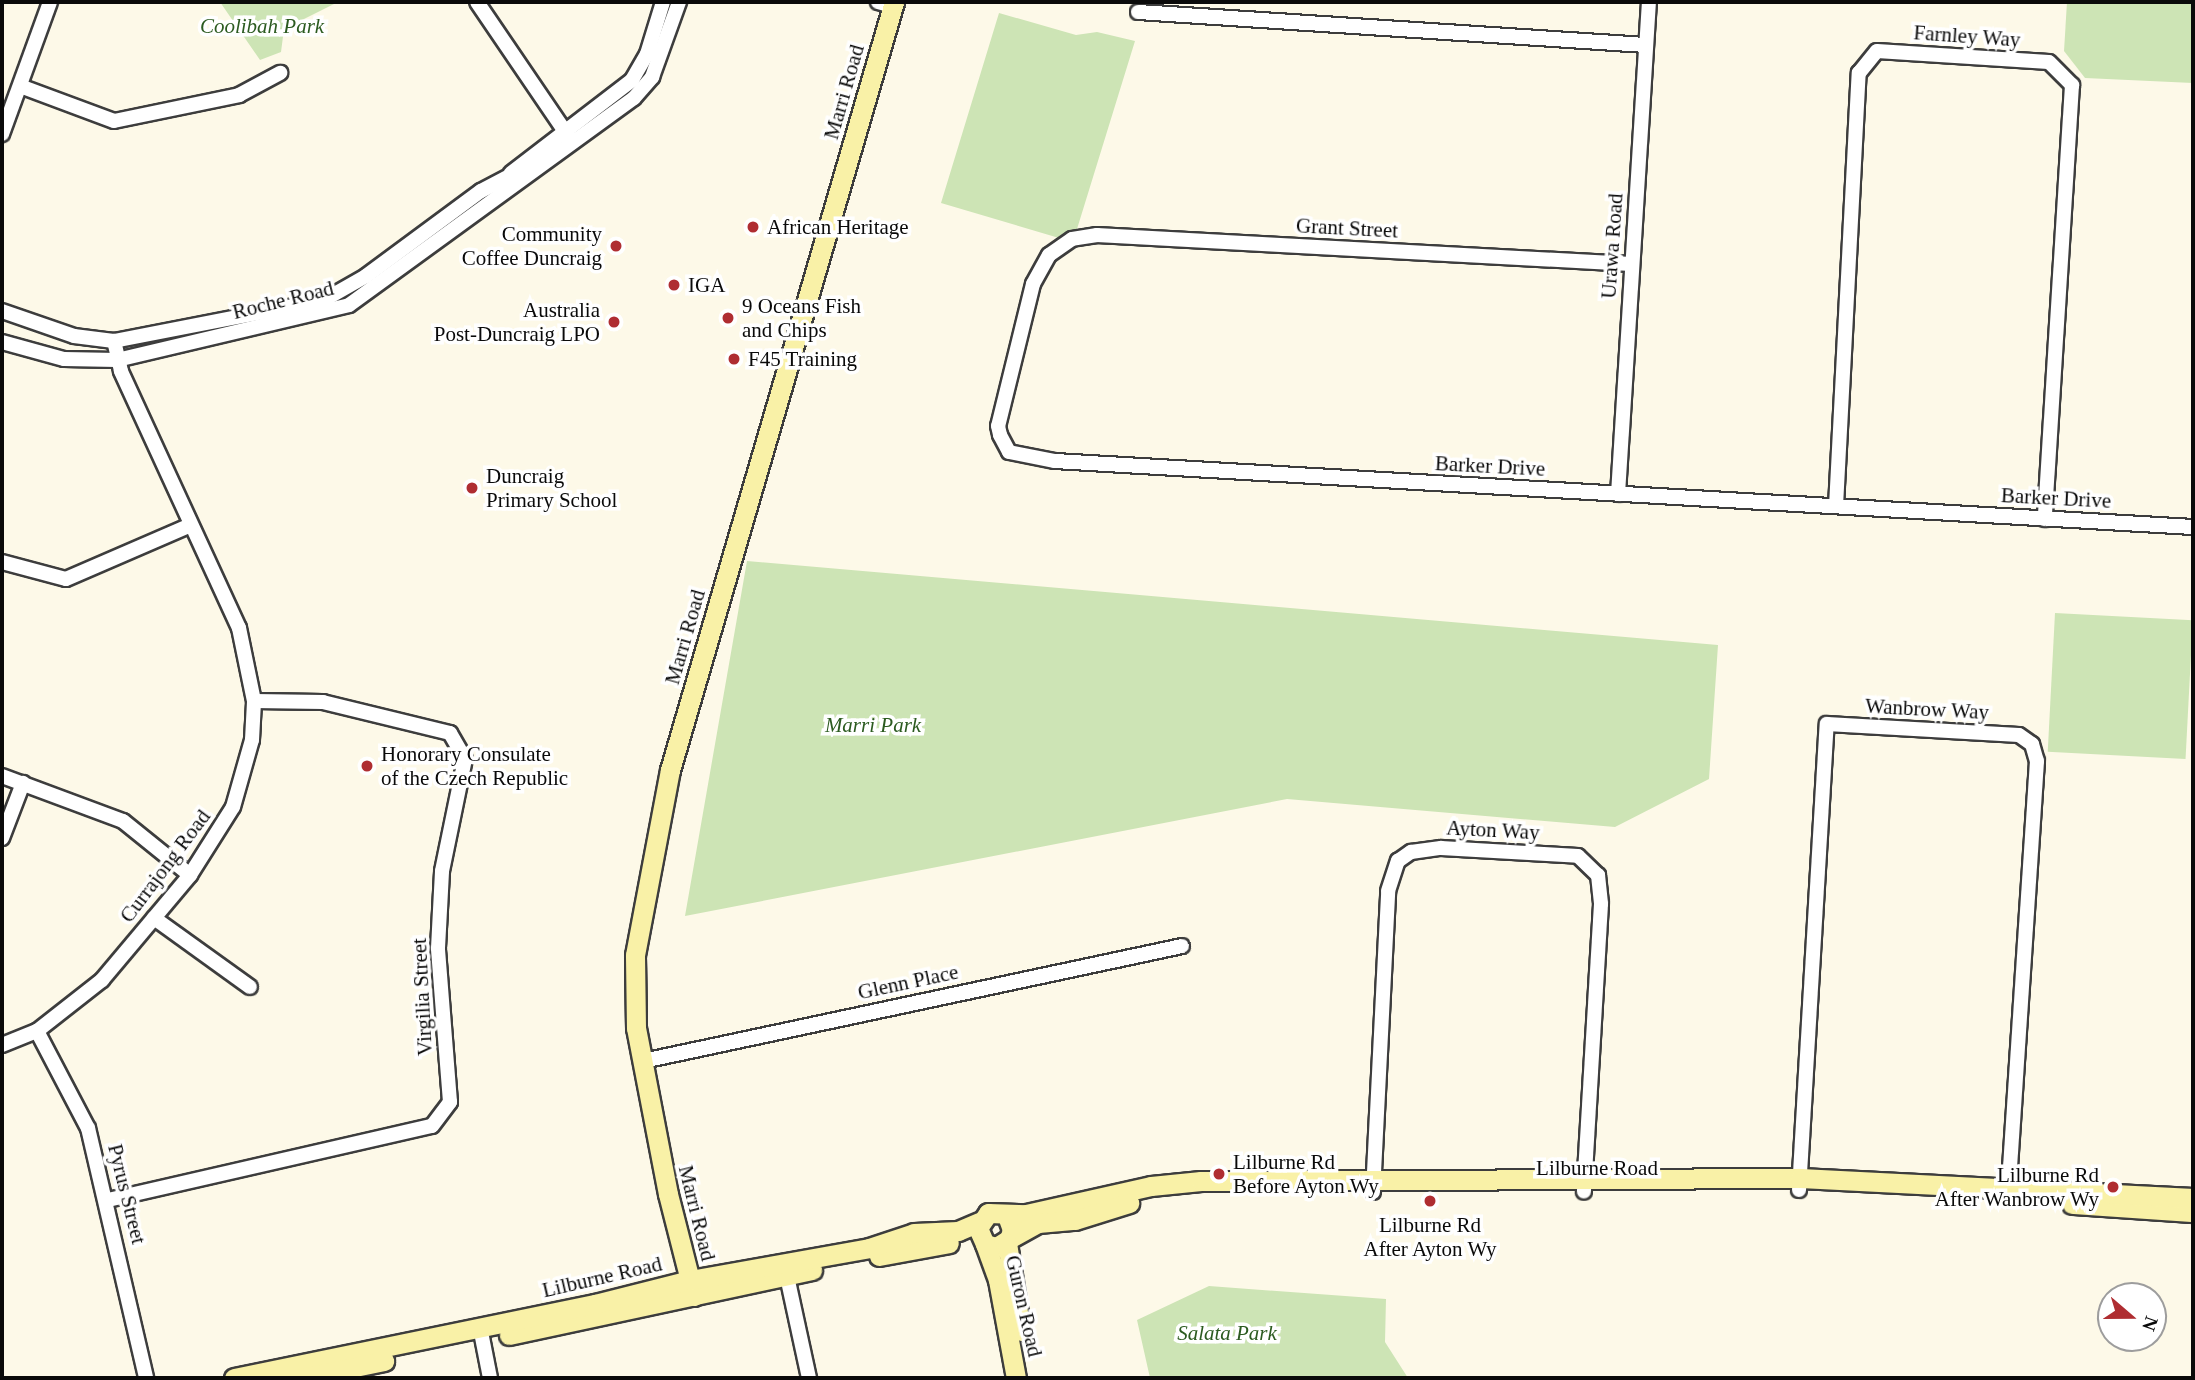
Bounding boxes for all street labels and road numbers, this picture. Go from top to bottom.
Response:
street label: Farnley Way [1913,20,2021,52]
street label: Marri Road [818,42,870,142]
street label: Urawa Road [1596,192,1628,300]
street label: Grant Street [1295,213,1399,243]
street label: Roche Road [230,275,336,325]
street label: Barker Drive [1434,451,1546,481]
street label: Barker Drive [2000,483,2112,513]
street label: Marri Road [659,587,711,687]
street label: Wanbrow Way [1864,693,1990,725]
street label: Currajong Road [114,805,216,927]
street label: Ayton Way [1446,815,1540,845]
street label: Virgilia Street [406,937,438,1057]
street label: Glenn Place [855,959,961,1005]
street label: Pyrus Street [102,1141,152,1247]
street label: Lilburne Road [1536,1155,1658,1181]
street label: Marri Road [673,1163,721,1263]
street label: Lilburne Road [540,1251,664,1303]
street label: Guron Road [1000,1253,1048,1359]

